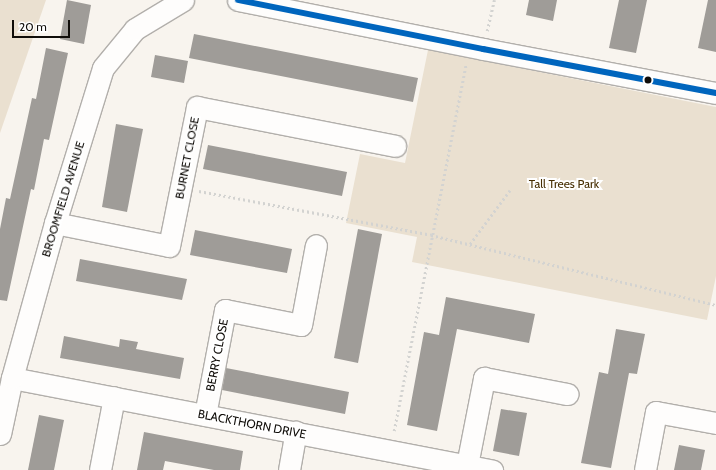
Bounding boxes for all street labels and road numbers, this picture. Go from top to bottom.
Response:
street label: BURNET CLOSE [172,116,202,200]
street label: BROOMFIELD AVENUE [39,139,87,259]
street label: BERRY CLOSE [203,317,231,393]
street label: BLACKTHORN DRIVE [197,406,307,442]

